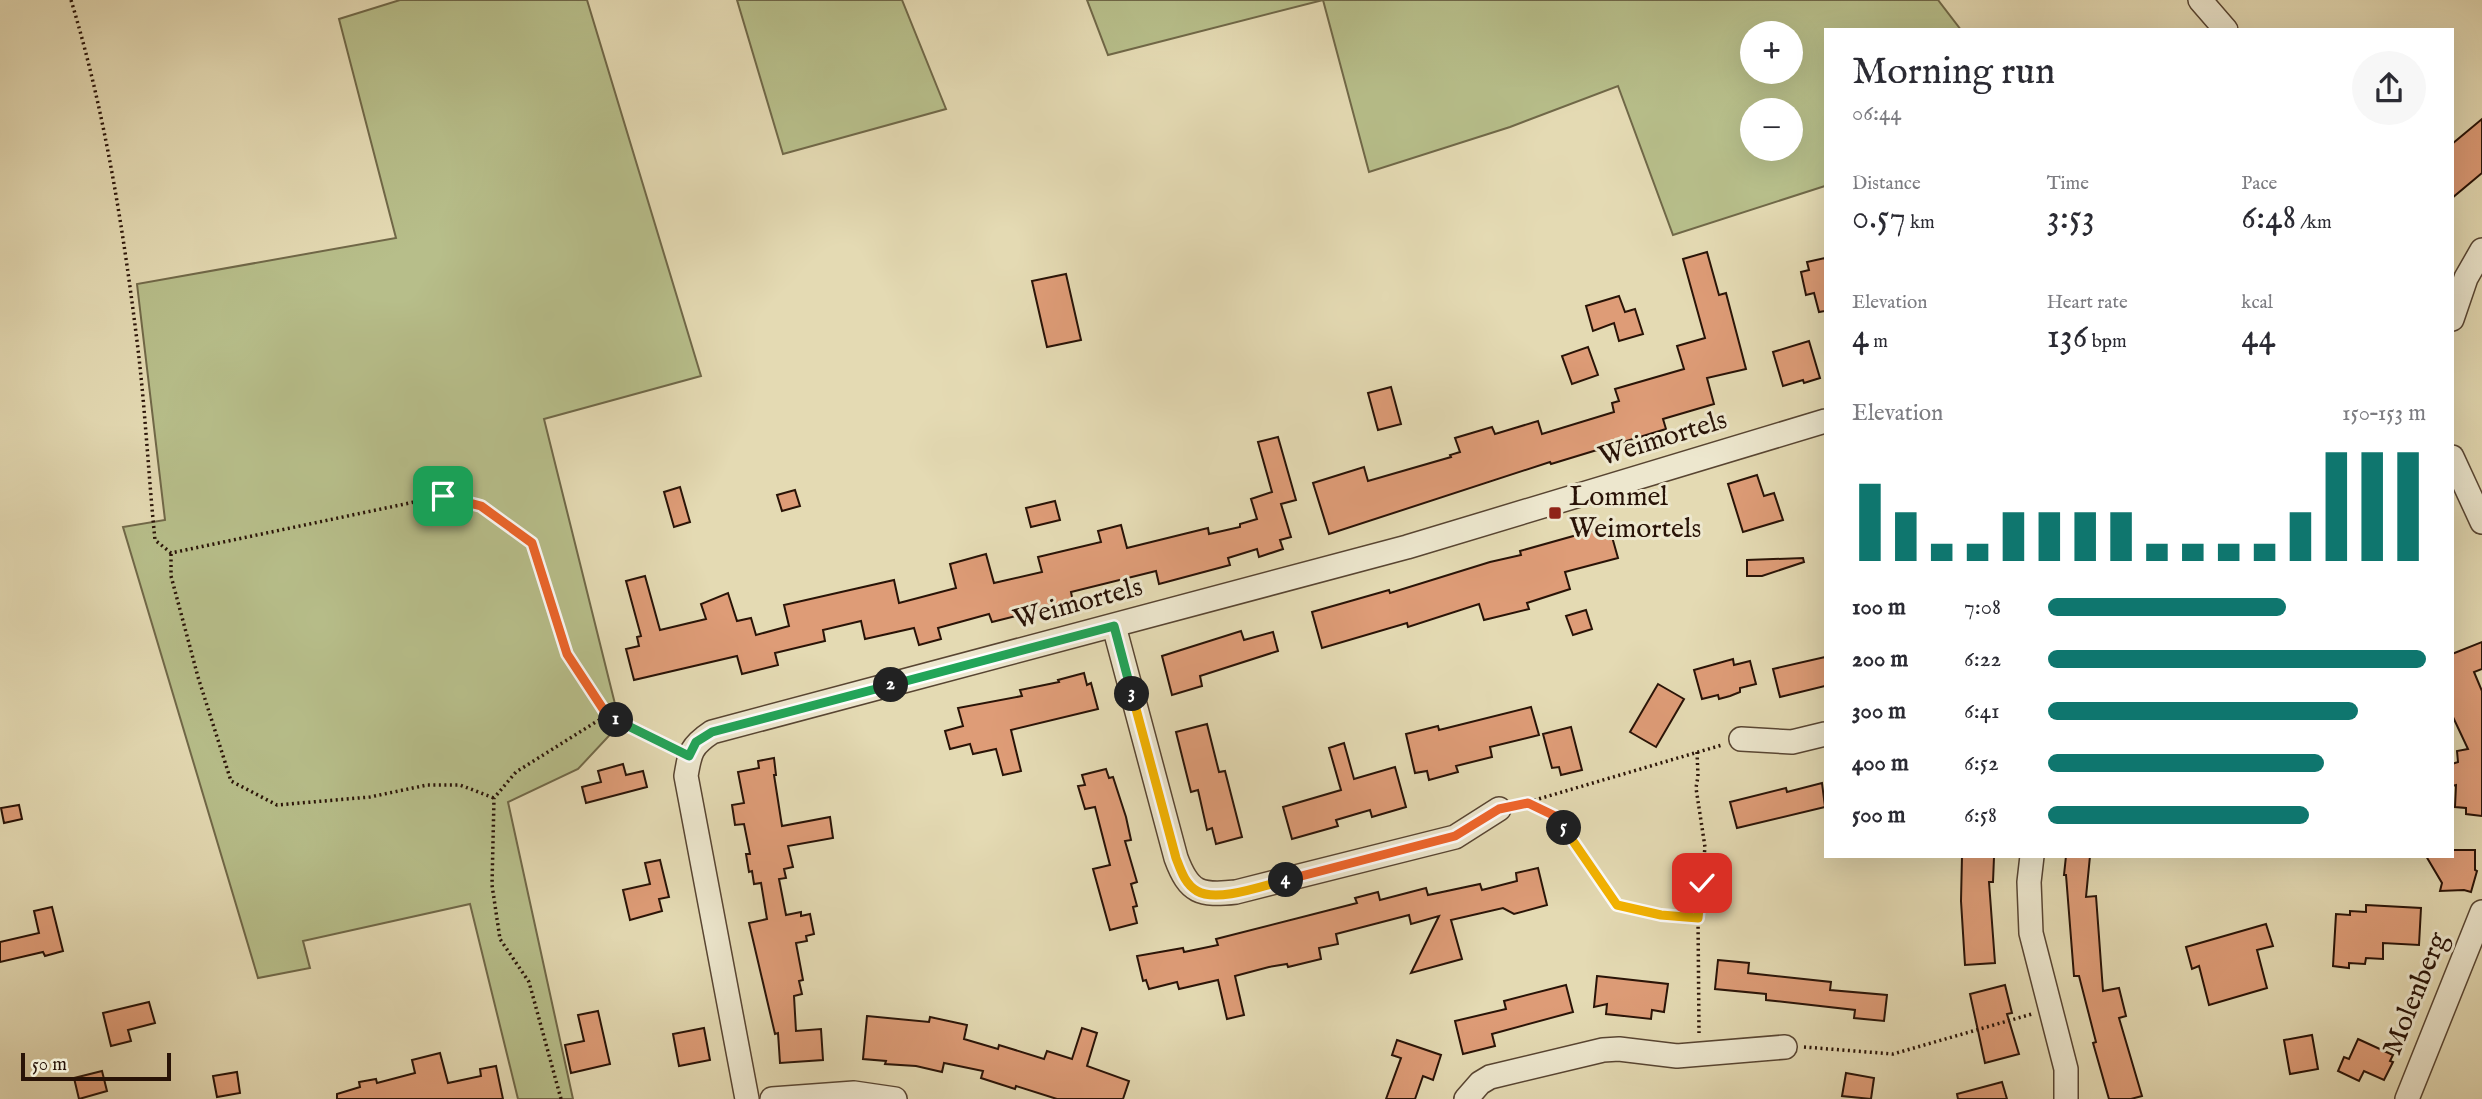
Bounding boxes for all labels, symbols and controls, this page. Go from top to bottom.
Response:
map controls [1740,21,1803,161]
button: + [1740,21,1803,84]
text: Morning run [1852,49,2055,97]
button: share [2352,51,2426,125]
button: − [1740,98,1803,161]
text: 06:44 [1852,99,1902,128]
text: Distance [1852,172,1921,196]
text: Time [2047,172,2089,196]
text: Pace [2241,172,2277,196]
text: 0.57 [1852,196,1906,241]
text: 3:53 [2047,196,2095,241]
text: 6:48 [2241,196,2296,241]
text: km [1906,211,1935,235]
text: /km [2296,211,2332,235]
text: Elevation [1852,291,1927,315]
text: Heart rate [2047,291,2128,315]
text: kcal [2241,291,2273,315]
text: 4 [1852,315,1869,360]
text: 136 [2047,315,2088,360]
text: 44 [2241,315,2276,360]
text: m [1869,330,1888,354]
text: bpm [2088,330,2127,354]
text: Elevation [1852,399,1943,428]
text: 150–153 m [2342,399,2426,428]
street label: Weimortels [1595,403,1731,475]
pin [413,466,473,526]
icon: arrive [424,477,462,515]
place label: Lommel Weimortels [1569,480,1701,547]
marker: Lommel Weimortels [1547,505,1563,521]
street label: Weimortels [1010,570,1146,638]
text: 100 m [1852,593,1906,622]
text: 7:08 [1964,593,2001,622]
text: 200 m [1852,645,1908,674]
text: 6:22 [1964,645,2001,674]
pin: 2 [874,668,908,702]
text: 2 [886,672,895,696]
pin: 3 [1114,676,1150,712]
text: 3 [1128,681,1135,705]
text: 300 m [1852,697,1906,726]
text: 6:41 [1964,697,2000,726]
pin: 1 [598,702,634,738]
text: 1 [612,707,619,731]
text: 400 m [1852,749,1909,778]
text: 6:52 [1964,749,1999,778]
text: 500 m [1852,801,1906,830]
text: 6:58 [1964,801,1997,830]
pin: 5 [1546,810,1582,846]
text: 5 [1560,815,1567,839]
pin [1672,853,1732,913]
pin: 4 [1268,862,1304,898]
icon: check [1683,864,1721,902]
text: 4 [1281,867,1290,891]
street label: Molenberg [2376,927,2457,1061]
scale bar [21,1050,172,1082]
text: 50 m [32,1053,67,1077]

